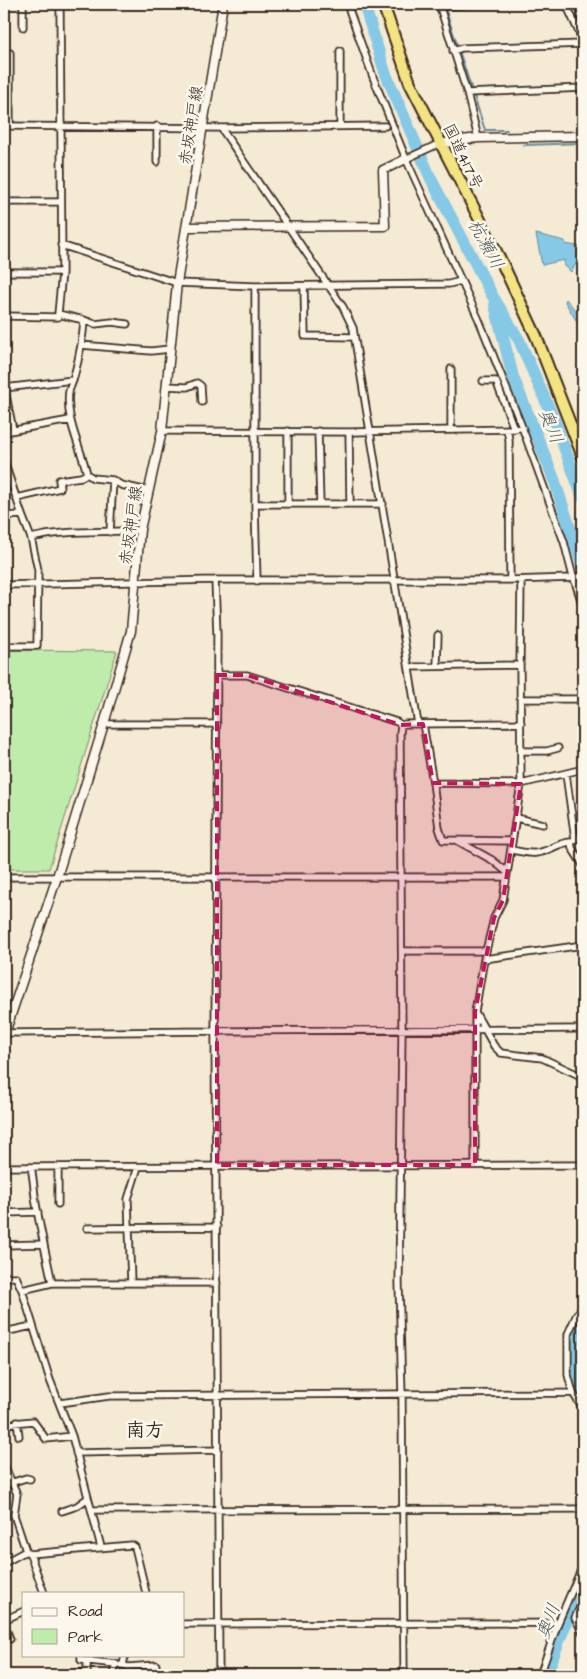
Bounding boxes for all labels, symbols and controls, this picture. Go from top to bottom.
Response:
street label: 赤坂神戸線 [174,84,208,166]
street label: 国道417号 [438,120,489,193]
water label: 杭瀬川 [462,215,510,274]
water label: 奥川 [532,405,569,448]
street label: 赤坂神戸線 [115,484,147,566]
district label: 南方 [126,1417,164,1444]
legend [22,1592,185,1656]
water label: 奥川 [530,1600,567,1642]
text: Road [68,1601,103,1622]
text: Park [68,1627,103,1648]

